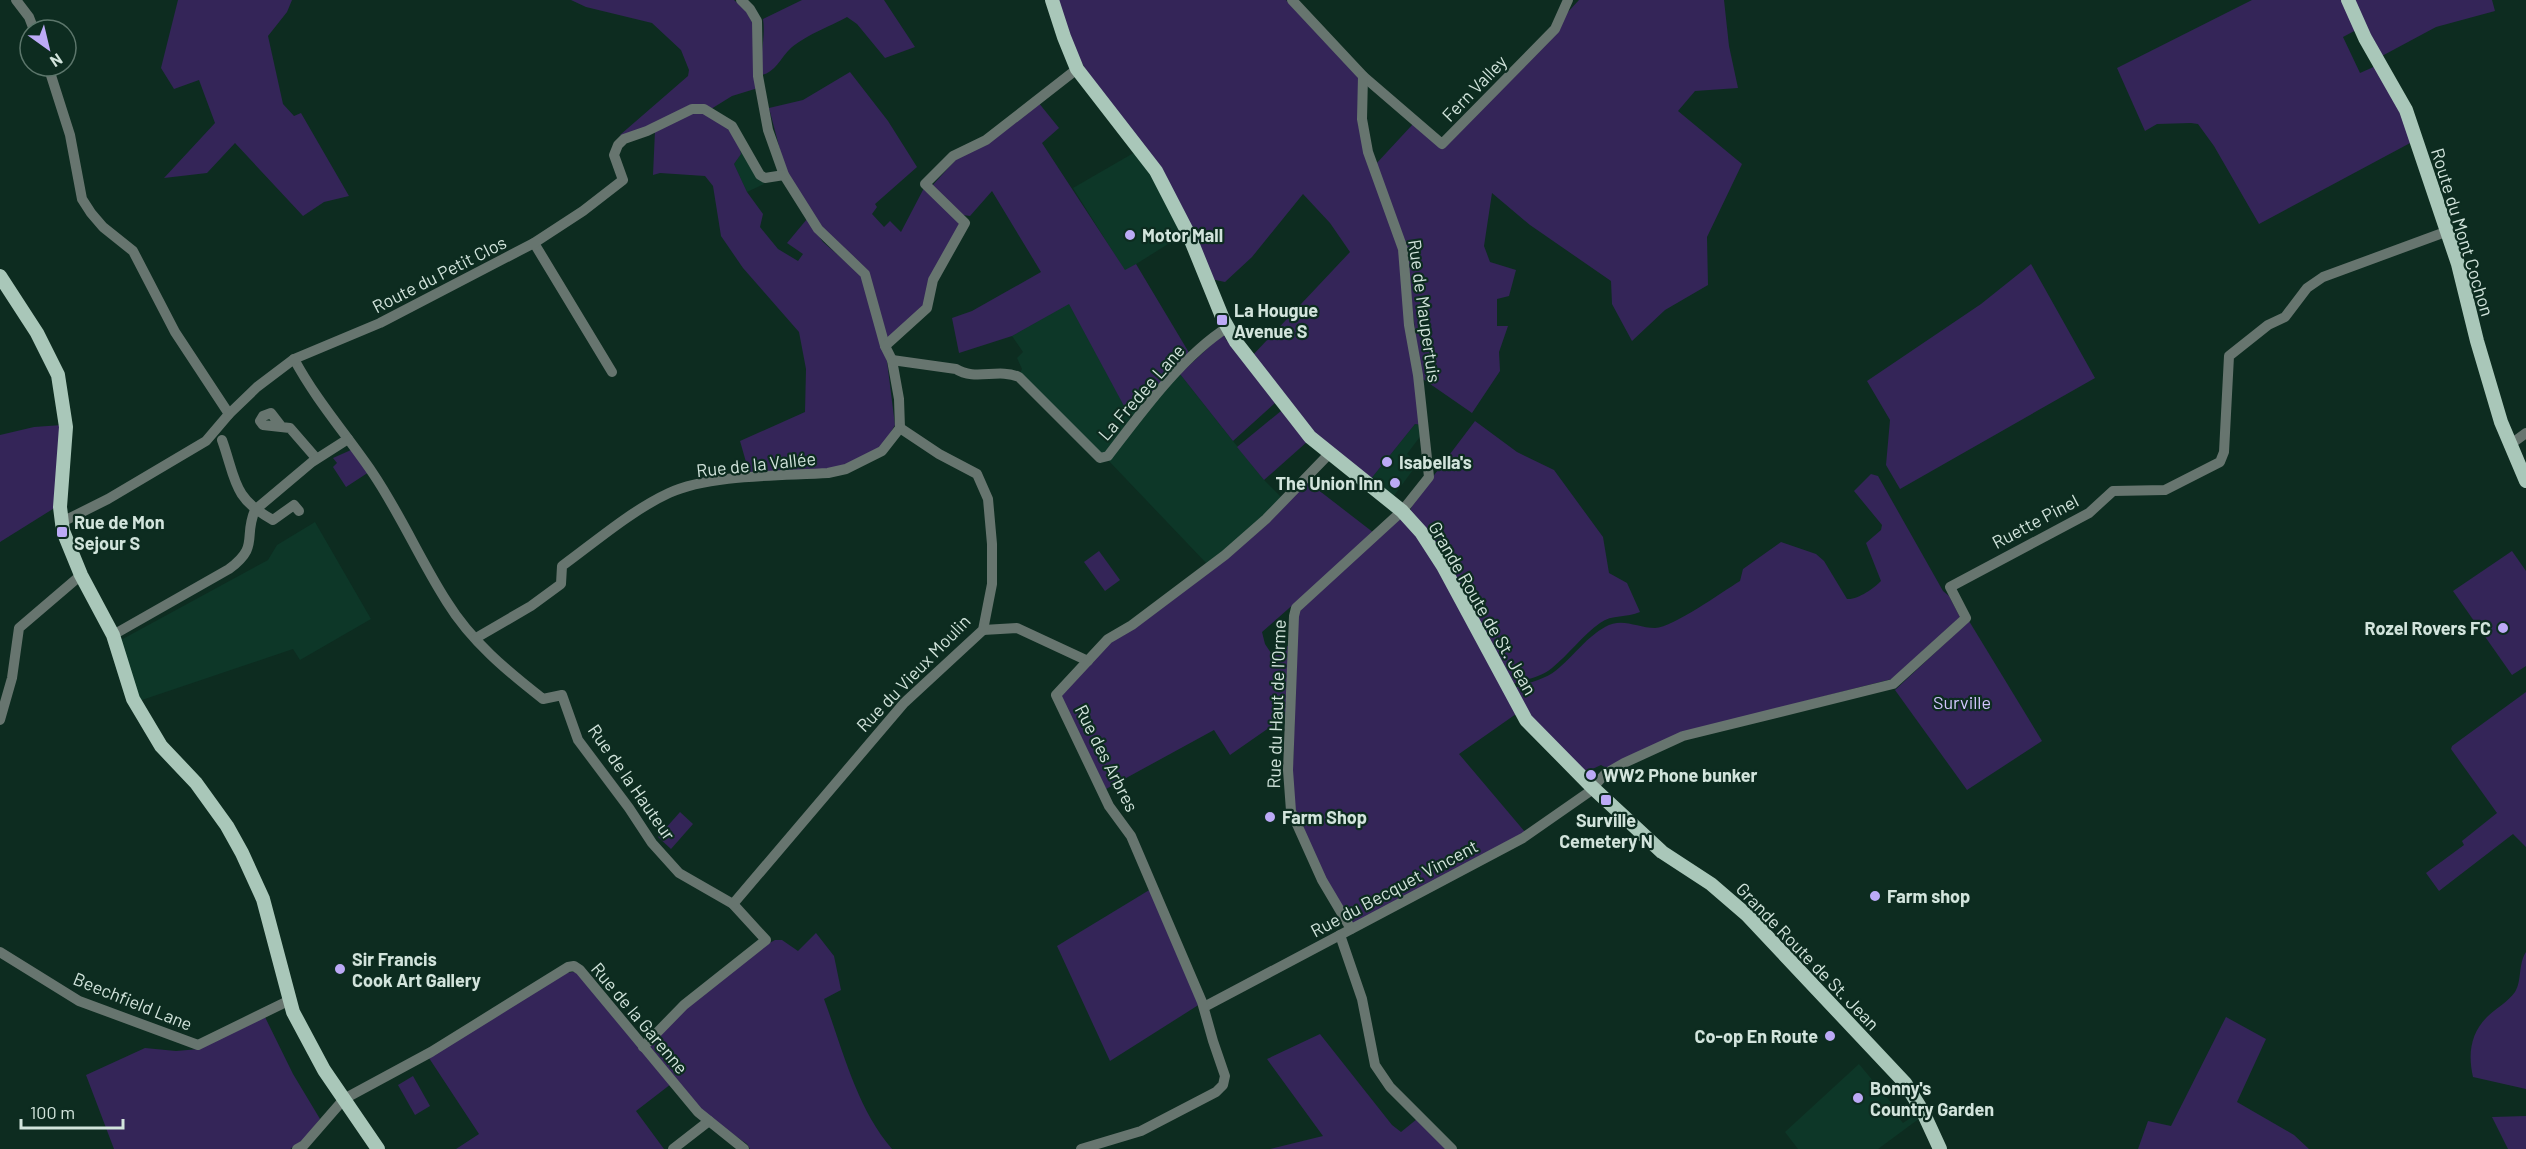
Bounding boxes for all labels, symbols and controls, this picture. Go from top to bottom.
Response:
north arrow [18,18,78,78]
text: N [47,50,66,72]
street label: Fern Valley [1437,50,1511,126]
street label: Route du Mont Cochon [2427,145,2499,319]
place label: Motor Mall [1142,224,1223,246]
marker: Motor Mall [1123,228,1137,242]
street label: Route du Petit Clos [368,231,510,317]
street label: Rue de Maupertuis [1404,238,1446,384]
place label: La Hougue Avenue S [1234,299,1318,342]
marker: La Hougue Avenue S [1215,313,1229,327]
street label: La Fredee Lane [1093,339,1189,445]
street label: Rue de la Vallée [695,447,817,481]
place label: Isabella's [1399,451,1472,473]
marker: Isabella's [1380,455,1394,469]
place label: The Union Inn [1276,472,1383,494]
marker: The Union Inn [1388,476,1402,490]
street label: Ruette Pinel [1988,489,2082,553]
place label: Rue de Mon Sejour S [74,511,165,554]
street label: Grande Route de St. Jean [1424,517,1542,699]
marker: Rue de Mon Sejour S [55,525,69,539]
street label: Rue du Vieux Moulin [851,610,975,736]
place label: Rozel Rovers FC [2365,617,2491,639]
street label: Rue du Haut de l'Orme [1262,619,1290,789]
marker: Rozel Rovers FC [2496,621,2510,635]
park label: Surville [1933,691,1991,713]
street label: Rue des Arbres [1071,701,1143,815]
street label: Rue de la Hauteur [584,720,680,845]
place label: WW2 Phone bunker [1603,764,1757,786]
marker: WW2 Phone bunker [1584,768,1598,782]
marker: Surville Cemetery N [1599,793,1613,807]
place label: Farm Shop [1282,806,1367,828]
place label: Surville Cemetery N [1559,809,1653,852]
marker: Farm Shop [1263,810,1277,824]
street label: Rue du Becquet Vincent [1307,835,1481,941]
street label: Grande Route de St. Jean [1732,878,1884,1034]
place label: Farm shop [1887,885,1970,907]
marker: Farm shop [1868,889,1882,903]
place label: Sir Francis Cook Art Gallery [352,948,481,991]
street label: Rue de la Garenne [587,958,693,1078]
marker: Sir Francis Cook Art Gallery [333,962,347,976]
street label: Beechfield Lane [70,967,196,1035]
place label: Co-op En Route [1695,1025,1818,1047]
marker: Co-op En Route [1823,1029,1837,1043]
place label: Bonny's Country Garden [1870,1077,1994,1120]
marker: Bonny's Country Garden [1851,1091,1865,1105]
scale bar [21,1092,123,1130]
text: 100 m [30,1101,75,1123]

